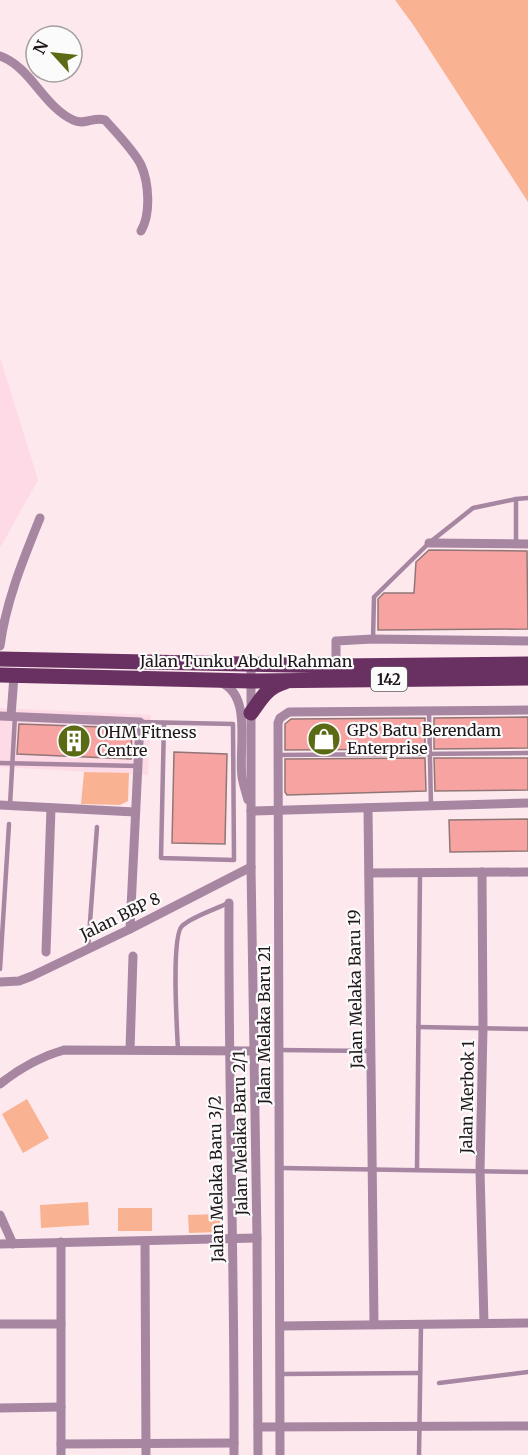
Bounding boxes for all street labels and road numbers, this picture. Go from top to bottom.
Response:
street label: Jalan Tunku Abdul Rahman [139,651,353,671]
road number: 142 [371,667,407,691]
street label: Jalan BBP 8 [76,888,163,944]
street label: Jalan Melaka Baru 19 [344,909,366,1070]
street label: Jalan Melaka Baru 21 [254,945,274,1106]
street label: Jalan Merbok 1 [456,1040,478,1155]
street label: Jalan Melaka Baru 2/1 [229,1050,251,1217]
street label: Jalan Melaka Baru 3/2 [205,1095,227,1264]

